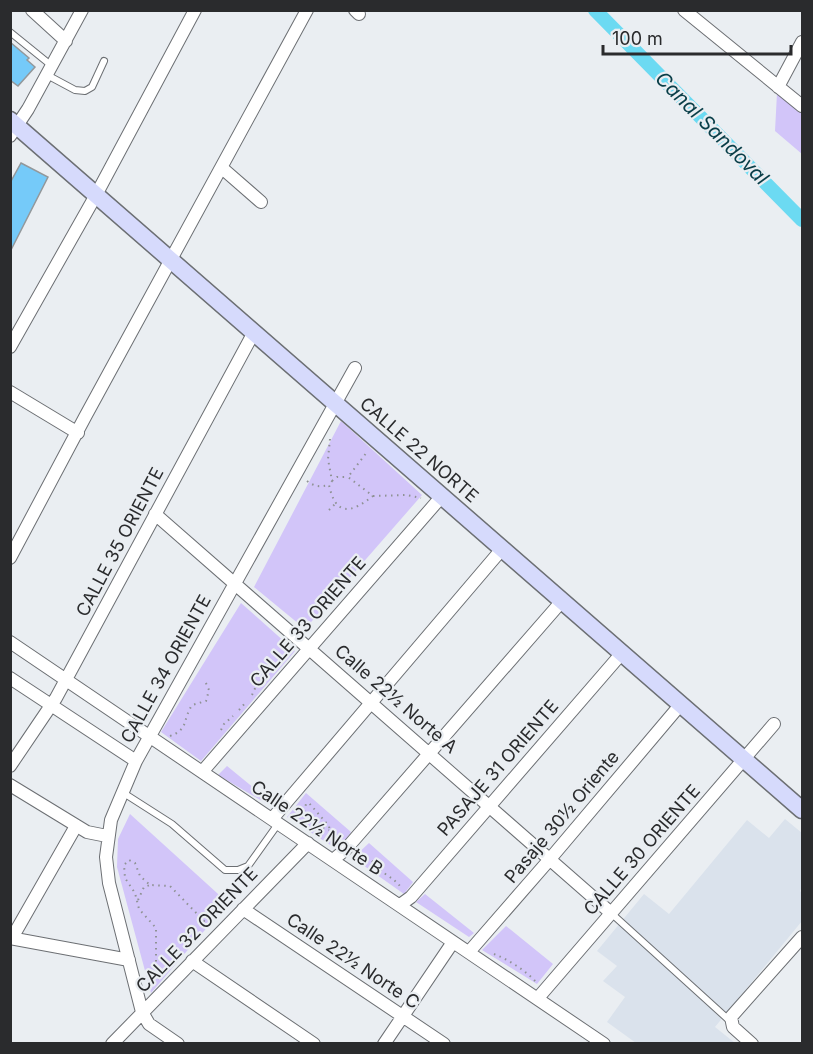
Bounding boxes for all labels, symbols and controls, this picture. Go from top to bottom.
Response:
scale bar [603,18,790,56]
text: 100 m [612,28,663,49]
water label: Canal Sandoval [650,66,774,190]
street label: CALLE 22 NORTE [356,393,483,507]
street label: CALLE 35 ORIENTE [71,464,168,620]
street label: CALLE 33 ORIENTE [245,552,370,691]
street label: CALLE 34 ORIENTE [116,591,215,747]
street label: Calle 22½ Norte A [331,640,462,757]
street label: PASAJE 31 ORIENTE [433,695,562,840]
street label: Pasaje 30½ Oriente [500,746,623,887]
street label: Calle 22½ Norte B [247,776,387,879]
street label: CALLE 30 ORIENTE [579,780,704,919]
street label: CALLE 32 ORIENTE [132,863,262,997]
street label: Calle 22½ Norte C [283,908,424,1013]

